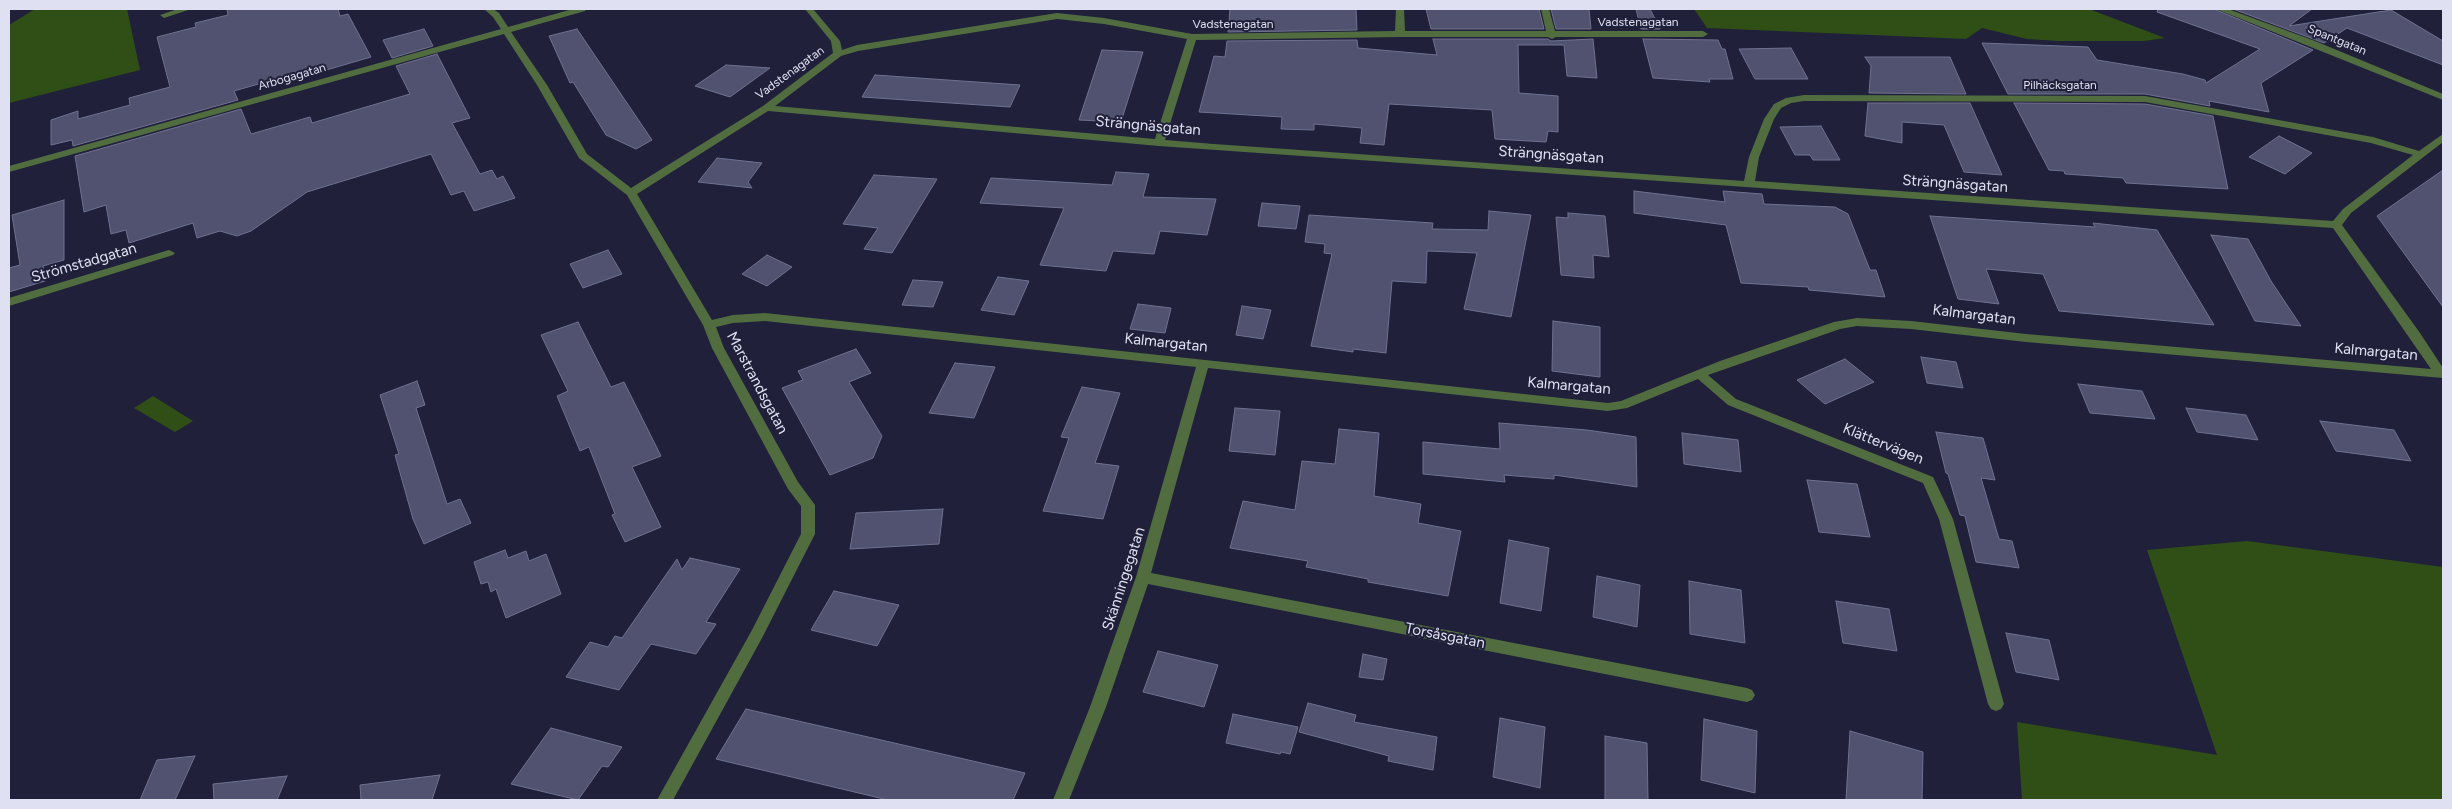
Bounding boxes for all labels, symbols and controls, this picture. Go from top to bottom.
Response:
street label: Vadstenagatan [1598,15,1678,29]
street label: Vadstenagatan [1193,17,1273,31]
street label: Spantgatan [2305,22,2369,58]
street label: Vadstenagatan [753,43,827,103]
street label: Arbogagatan [256,60,328,94]
street label: Pilhäcksgatan [2023,78,2097,92]
street label: Strängnäsgatan [1094,112,1202,140]
street label: Strängnäsgatan [1498,142,1604,168]
street label: Strängnäsgatan [1902,171,2008,197]
street label: Strömstadgatan [29,239,139,287]
street label: Kalmargatan [1931,301,2017,329]
street label: Marstrandsgatan [723,329,791,437]
street label: Kalmargatan [1124,330,1208,356]
street label: Kalmargatan [2334,339,2418,365]
street label: Kalmargatan [1527,373,1611,399]
street label: Klättervägen [1840,420,1926,468]
street label: Skänningegatan [1099,525,1149,633]
street label: Torsåsgatan [1404,619,1486,653]

